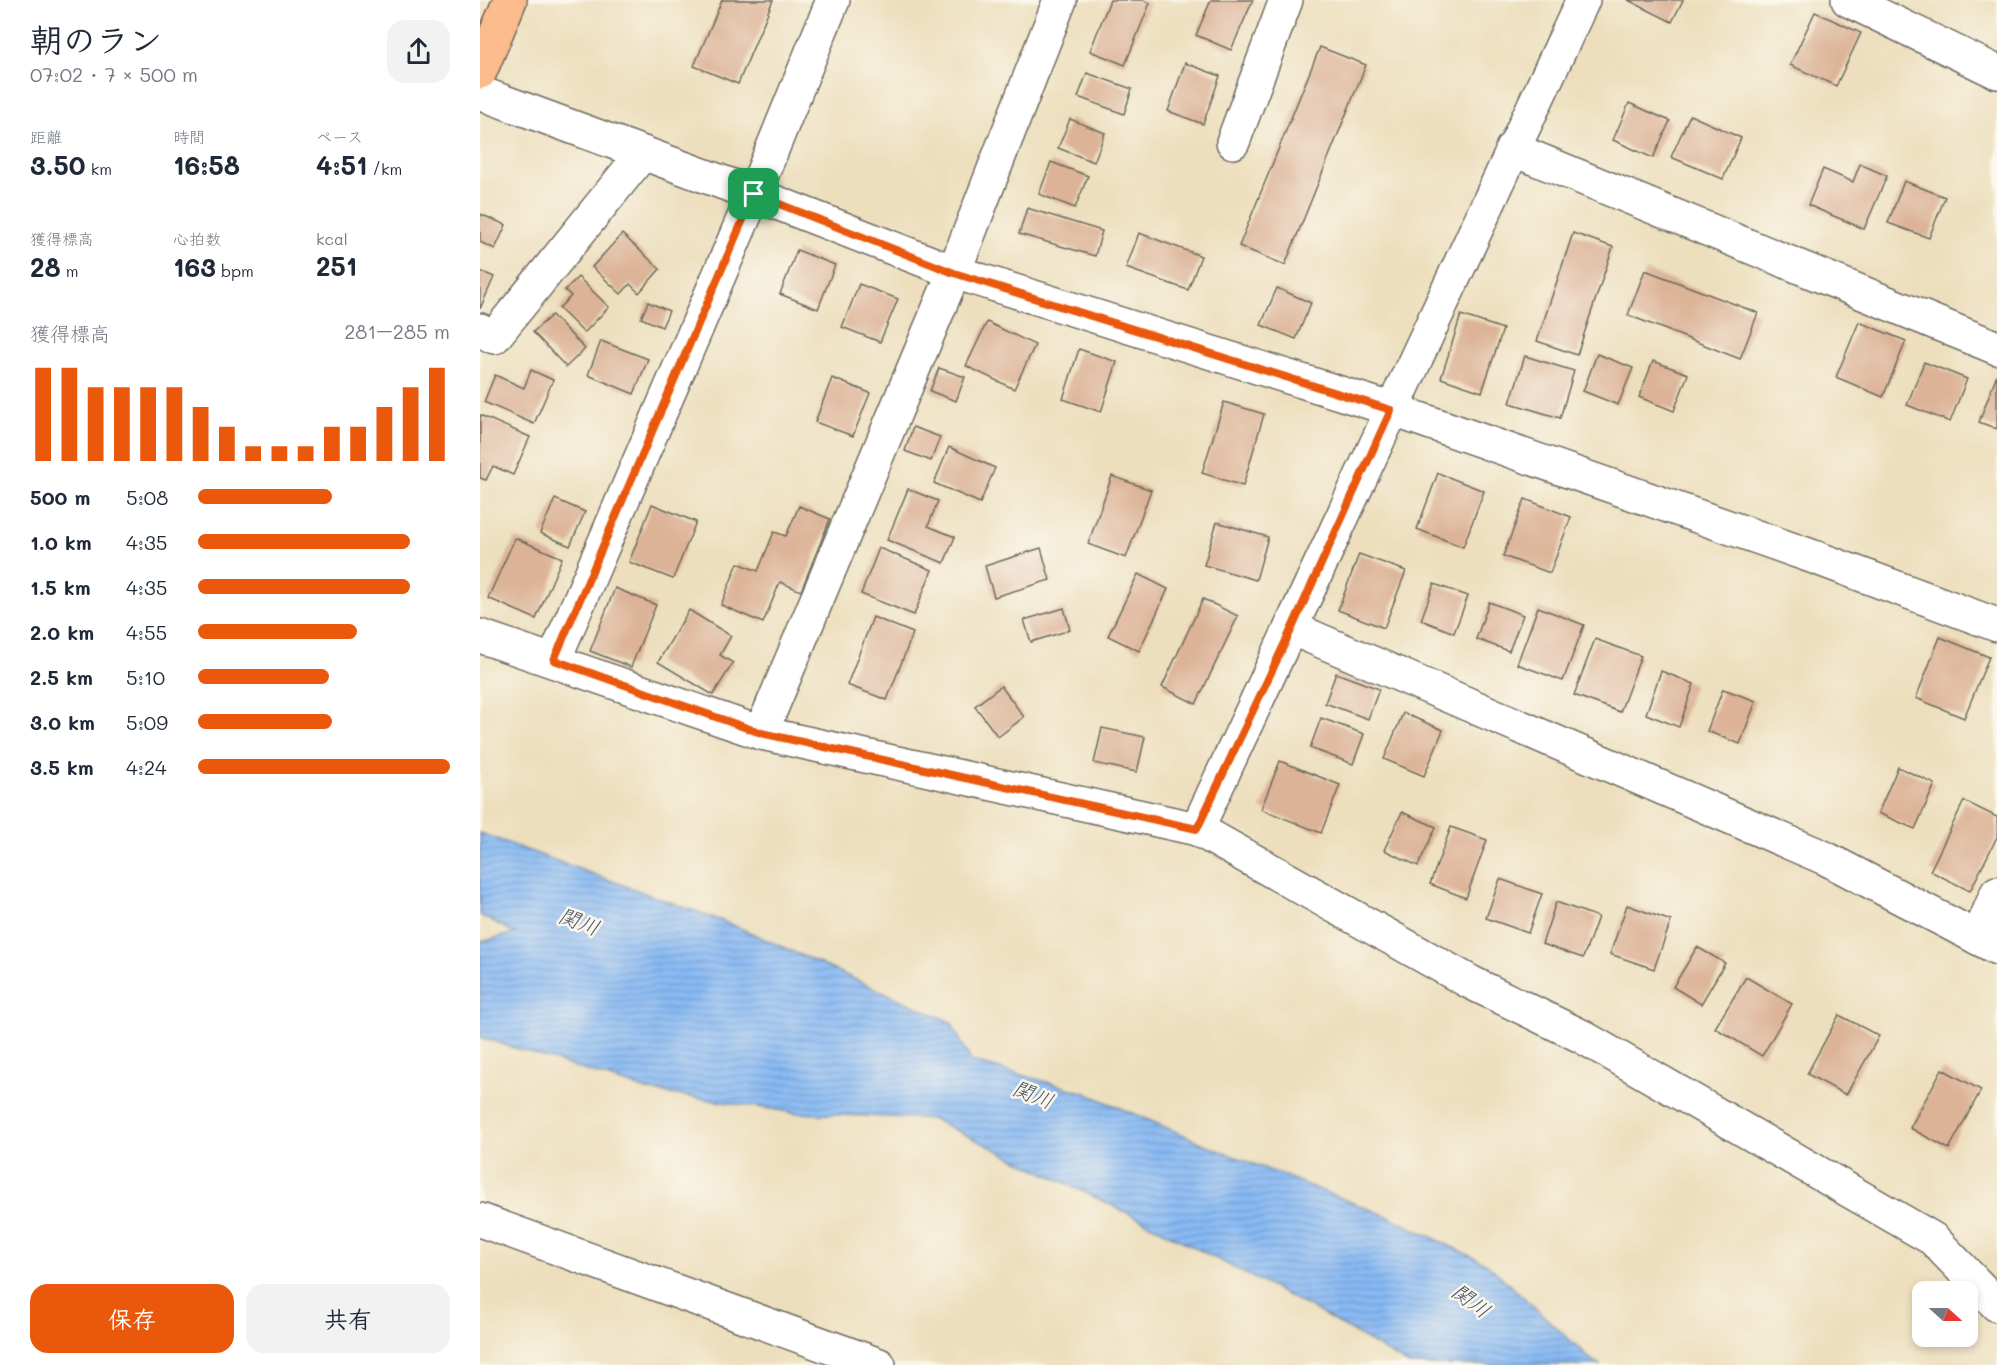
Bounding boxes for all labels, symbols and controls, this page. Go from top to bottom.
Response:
text: 朝のラン [30,17,162,60]
button: share [387,20,450,83]
text: 07:02 · 7 × 500 m [30,61,198,87]
text: 距離 [30,126,62,147]
text: 時間 [173,126,205,147]
text: ペース [316,126,363,147]
text: 3.50 [30,148,86,182]
text: 16:58 [173,148,240,182]
text: 4:51 [316,148,367,182]
text: km [86,158,112,179]
text: /km [367,158,402,179]
pin [728,168,779,219]
icon: arrive [737,177,770,210]
text: 獲得標高 [30,228,94,249]
text: 心拍数 [173,228,221,249]
text: kcal [316,228,348,249]
text: 251 [316,249,357,283]
text: 28 [30,250,61,284]
text: 163 [173,250,216,284]
text: m [61,260,79,281]
text: bpm [216,260,254,281]
text: 281–285 m [344,318,450,344]
text: 獲得標高 [30,320,110,346]
text: 500 m [30,484,90,510]
text: 5:08 [126,484,168,510]
text: 1.0 km [30,529,92,555]
text: 4:35 [126,529,167,555]
text: 1.5 km [30,574,91,600]
text: 4:35 [126,574,167,600]
text: 2.0 km [30,619,94,645]
text: 4:55 [126,619,167,645]
text: 2.5 km [30,664,93,690]
text: 5:10 [126,664,165,690]
text: 3.0 km [30,709,95,735]
text: 5:09 [126,709,168,735]
text: 3.5 km [30,754,94,780]
text: 4:24 [126,754,167,780]
water label: 関川 [555,900,604,941]
water label: 関川 [1009,1073,1058,1114]
water label: 関川 [1447,1276,1497,1323]
north arrow [1912,1281,1978,1347]
map controls [1912,1281,1978,1347]
button: 保存 [30,1284,234,1353]
button: 共有 [246,1284,450,1353]

